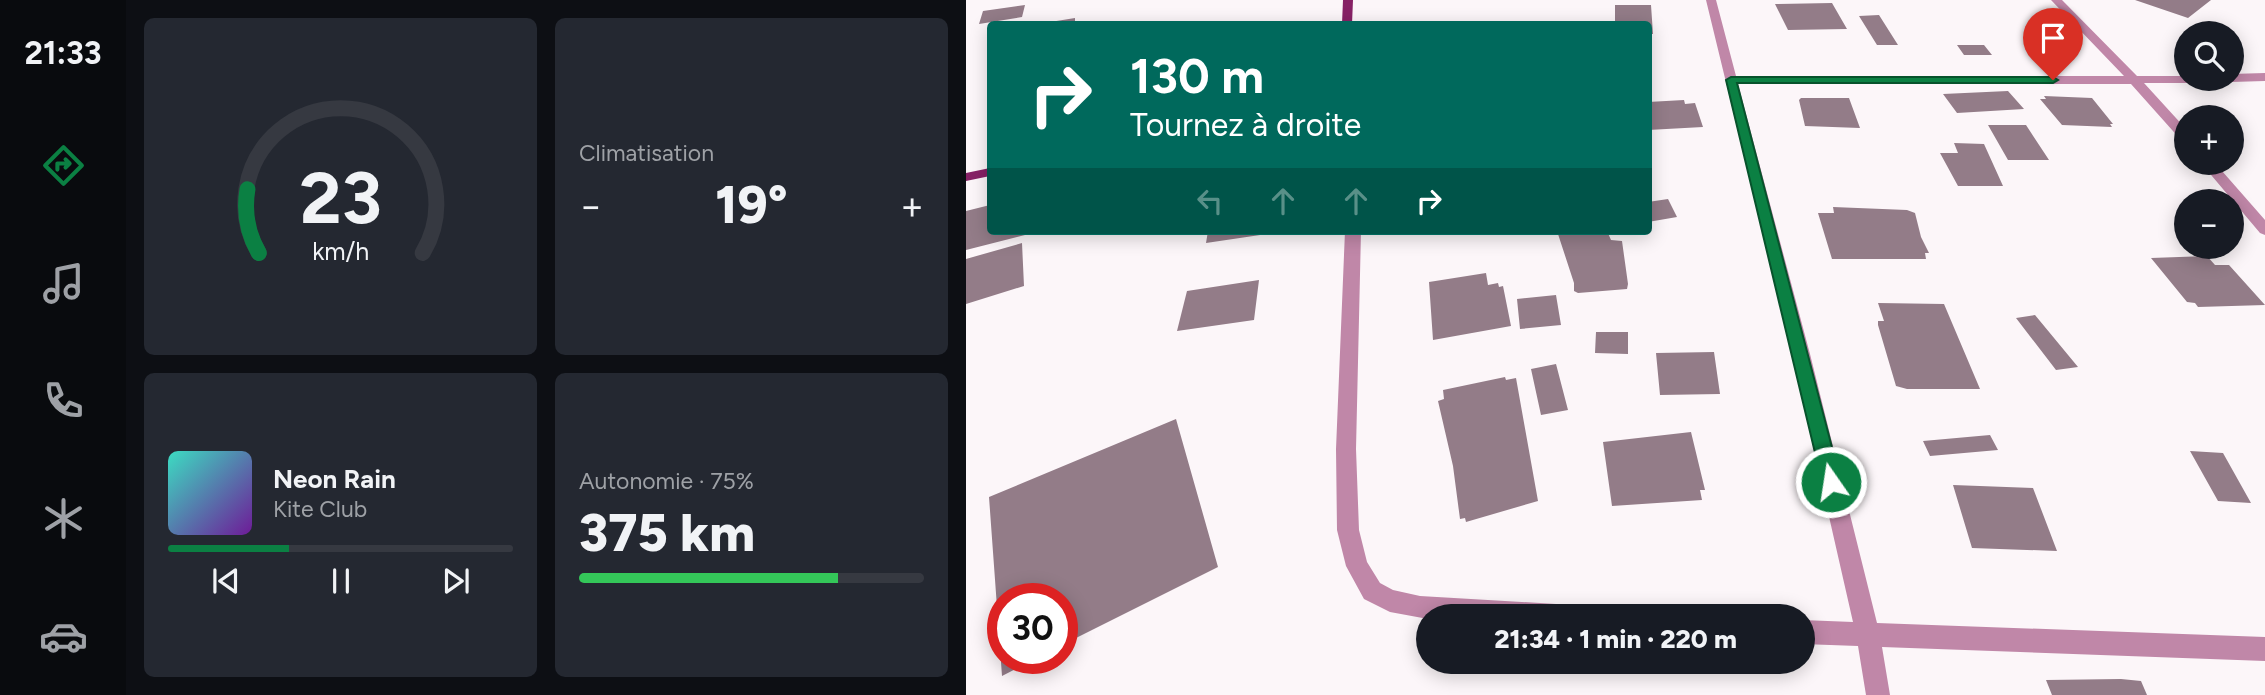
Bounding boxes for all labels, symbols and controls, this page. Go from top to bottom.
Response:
pin [2023,8,2083,80]
icon: arrive [2034,19,2072,57]
map controls [2174,21,2244,259]
button: search [2174,21,2244,91]
text: 21:33 [24,34,102,72]
text: 130 m [1130,46,1264,105]
icon: right [1015,49,1106,140]
button: + [2174,105,2244,175]
text: Tournez à droite [1130,106,1361,144]
text: Climatisation [579,139,714,167]
icon: directions [39,141,88,190]
text: 23 [299,154,382,241]
text: 19° [715,174,788,236]
icon: left [1191,182,1229,220]
icon: ahead [1264,182,1302,220]
icon: ahead [1337,182,1375,220]
icon: right [1410,182,1448,220]
text: − [579,183,603,229]
text: + [900,183,924,229]
button: − [2174,189,2244,259]
text: km/h [312,235,369,265]
icon: music [39,259,88,308]
icon: phone [39,376,88,425]
position arrow [1794,445,1868,519]
text: Neon Rain [273,463,396,495]
text: Autonomie · 75% [579,467,754,495]
icon: climate [39,494,88,543]
text: Kite Club [273,495,367,523]
text: 375 km [579,502,755,564]
icon: previous [207,562,245,600]
icon: pause [322,562,360,600]
icon: next [437,562,475,600]
speed limit sign: 30 [987,583,1078,674]
icon: car [39,612,88,661]
text: 21:34 · 1 min · 220 m [1494,623,1737,655]

